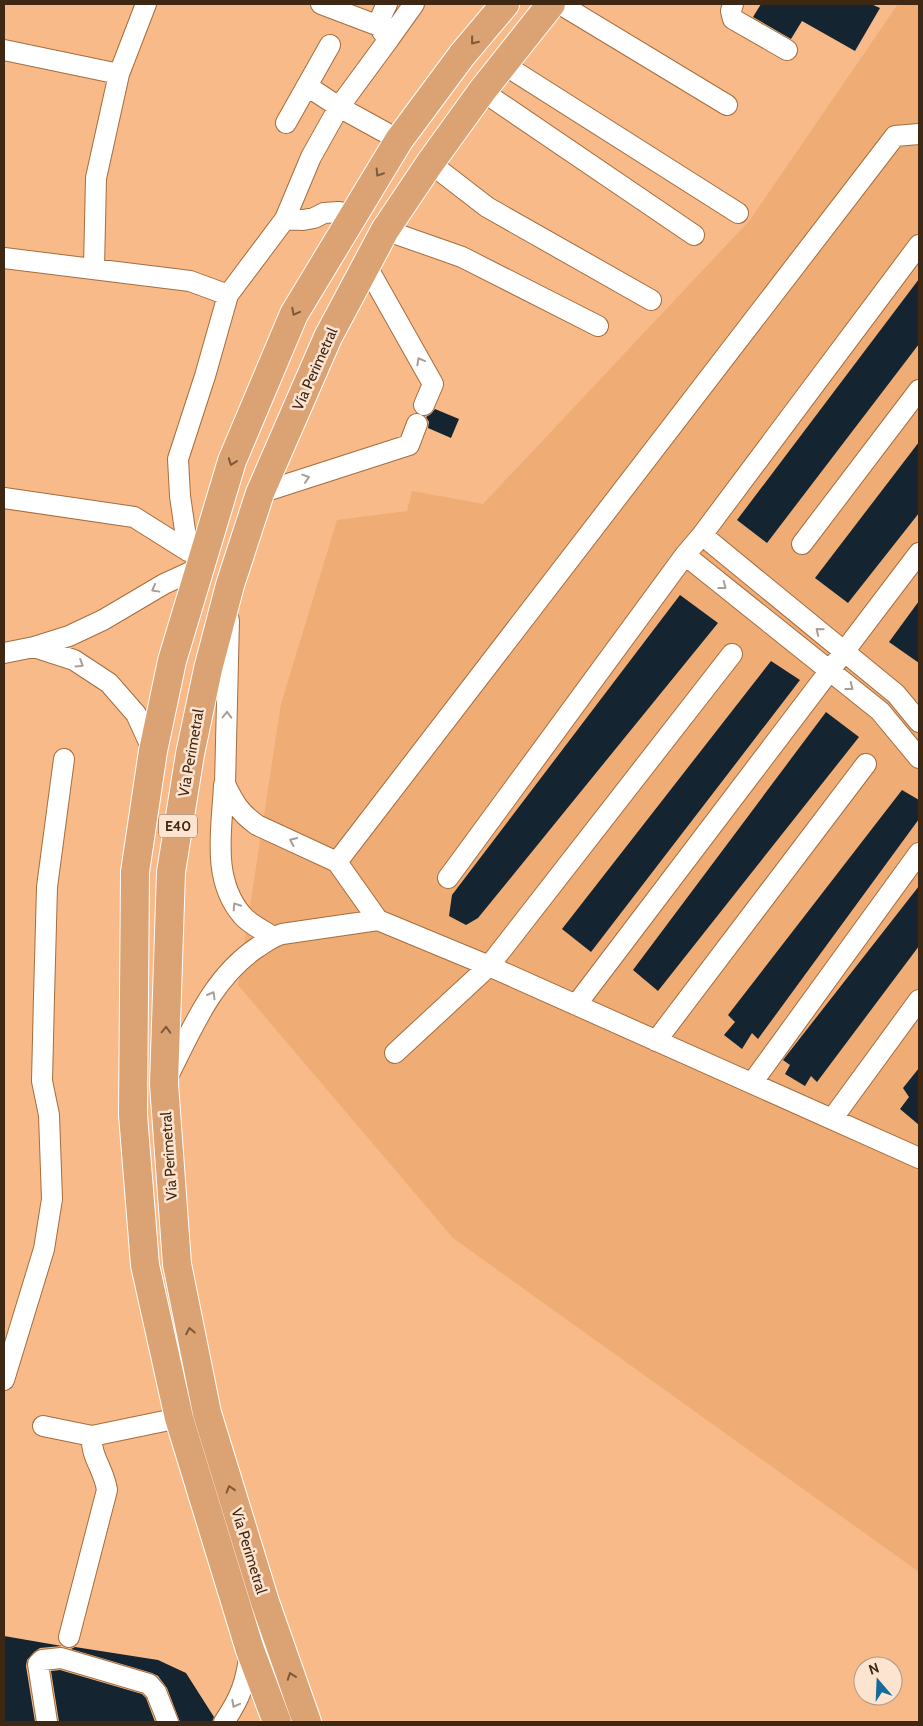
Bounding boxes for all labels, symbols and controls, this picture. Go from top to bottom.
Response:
one-way arrow [471,35,479,44]
one-way arrow [376,167,385,177]
one-way arrow [292,307,302,316]
street label: Vía Perimetral [289,324,341,413]
one-way arrow [417,358,427,367]
one-way arrow [228,457,238,466]
one-way arrow [302,474,310,484]
one-way arrow [717,580,726,588]
one-way arrow [151,583,160,593]
one-way arrow [816,628,825,636]
one-way arrow [74,658,83,668]
one-way arrow [844,681,853,689]
street label: Vía Perimetral [174,707,208,798]
one-way arrow [222,710,232,718]
road number: E40 [159,814,197,838]
one-way arrow [289,837,298,848]
one-way arrow [233,902,242,912]
one-way arrow [205,991,215,1000]
one-way arrow [161,1026,171,1034]
street label: Vía Perimetral [157,1111,181,1201]
one-way arrow [186,1327,196,1336]
one-way arrow [226,1485,236,1493]
street label: Vía Perimetral [227,1506,271,1597]
north arrow [853,1656,903,1706]
text: N [866,1659,881,1679]
one-way arrow [287,1673,297,1681]
one-way arrow [232,1698,242,1707]

